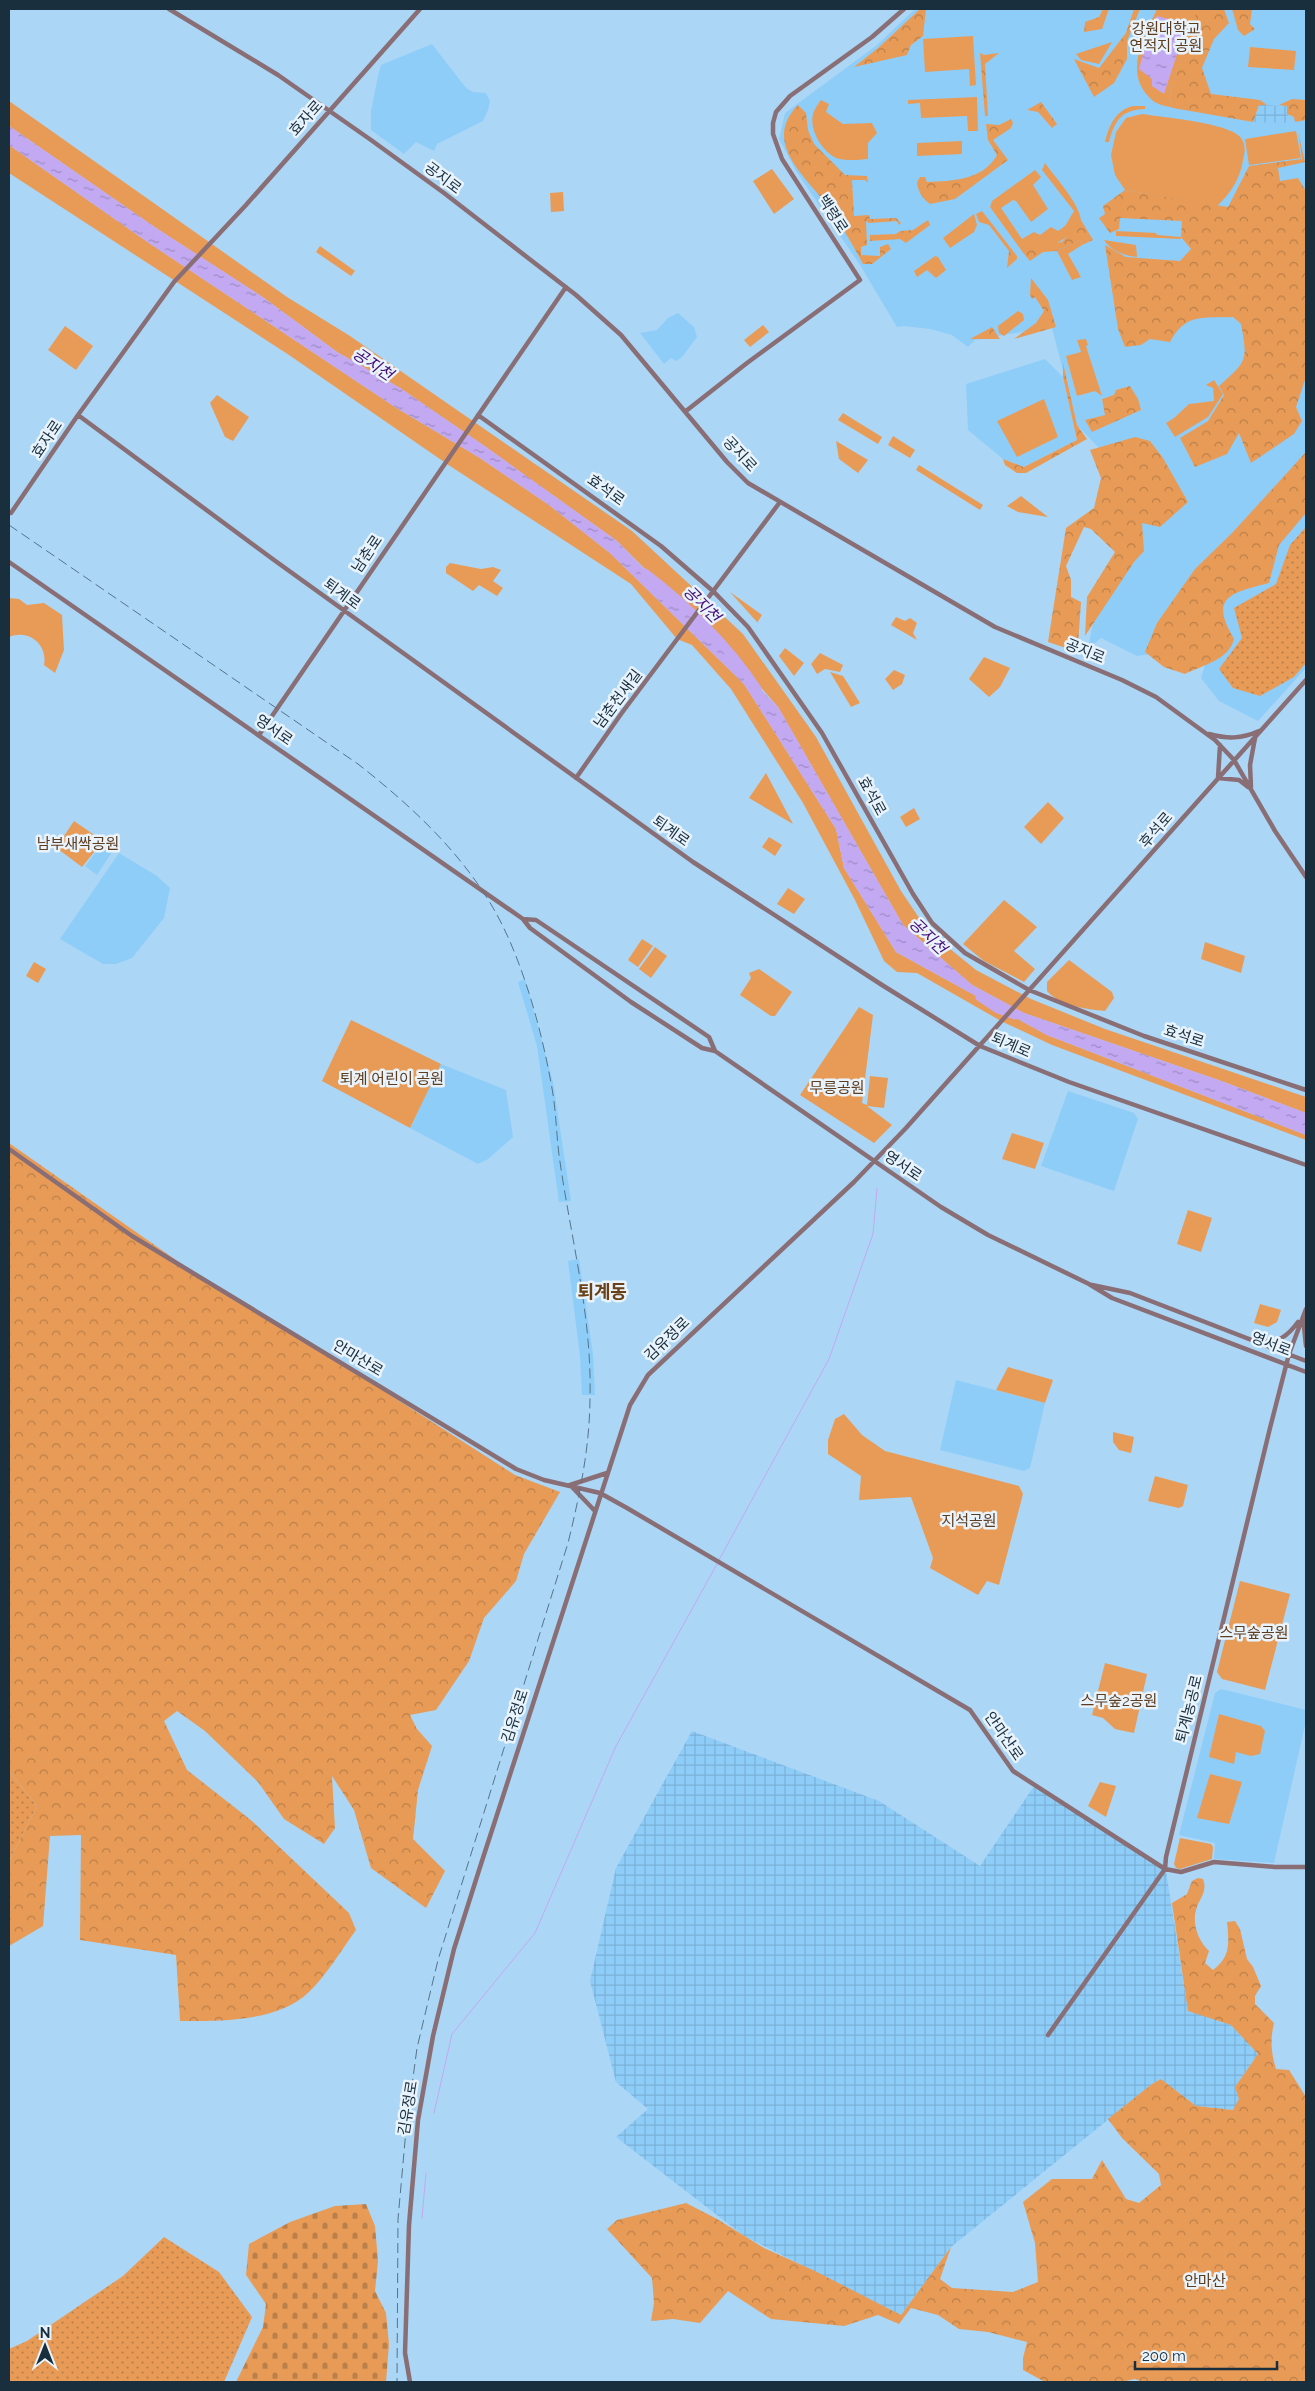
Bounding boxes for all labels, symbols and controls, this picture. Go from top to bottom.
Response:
park label: 강원대학교 연적지 공원 [1130,20,1202,55]
street label: 효자로 [285,97,327,139]
street label: 공지로 [421,158,465,198]
street label: 백령로 [814,192,852,236]
water label: 공지천 [349,344,399,385]
street label: 효자로 [28,417,66,461]
street label: 공지로 [719,433,761,475]
street label: 효석로 [584,471,628,509]
street label: 남춘로 [348,532,386,576]
street label: 퇴계로 [320,575,364,613]
water label: 공지천 [680,582,726,628]
street label: 공지로 [1062,635,1108,667]
street label: 남춘천새길 [590,666,646,732]
street label: 영서로 [252,711,296,749]
street label: 효석로 [854,774,890,818]
street label: 후석로 [1136,808,1176,852]
street label: 퇴계로 [649,812,693,850]
park label: 남부새싹공원 [37,835,119,853]
water label: 공지천 [906,914,952,960]
street label: 효석로 [1162,1021,1206,1051]
street label: 퇴계로 [988,1029,1034,1061]
park label: 퇴계 어린이 공원 [340,1070,444,1088]
park label: 무릉공원 [809,1079,865,1097]
street label: 영서로 [881,1147,925,1185]
district label: 퇴계동 [577,1281,627,1302]
street label: 김유정로 [641,1313,693,1365]
street label: 영서로 [1248,1328,1294,1360]
street label: 안마산로 [330,1336,386,1380]
park label: 지석공원 [941,1512,997,1530]
park label: 스무숲공원 [1219,1624,1289,1642]
street label: 퇴계농공로 [1172,1673,1206,1745]
street label: 김유정로 [498,1687,532,1745]
park label: 스무숲2공원 [1081,1692,1157,1710]
street label: 안마산로 [981,1708,1027,1764]
street label: 김유정로 [395,2079,421,2137]
park label: 안마산 [1184,2272,1226,2290]
north arrow [20,2321,70,2371]
text: N [40,2325,50,2341]
scale bar [1135,2338,1278,2370]
text: 200 m [1142,2347,1186,2365]

